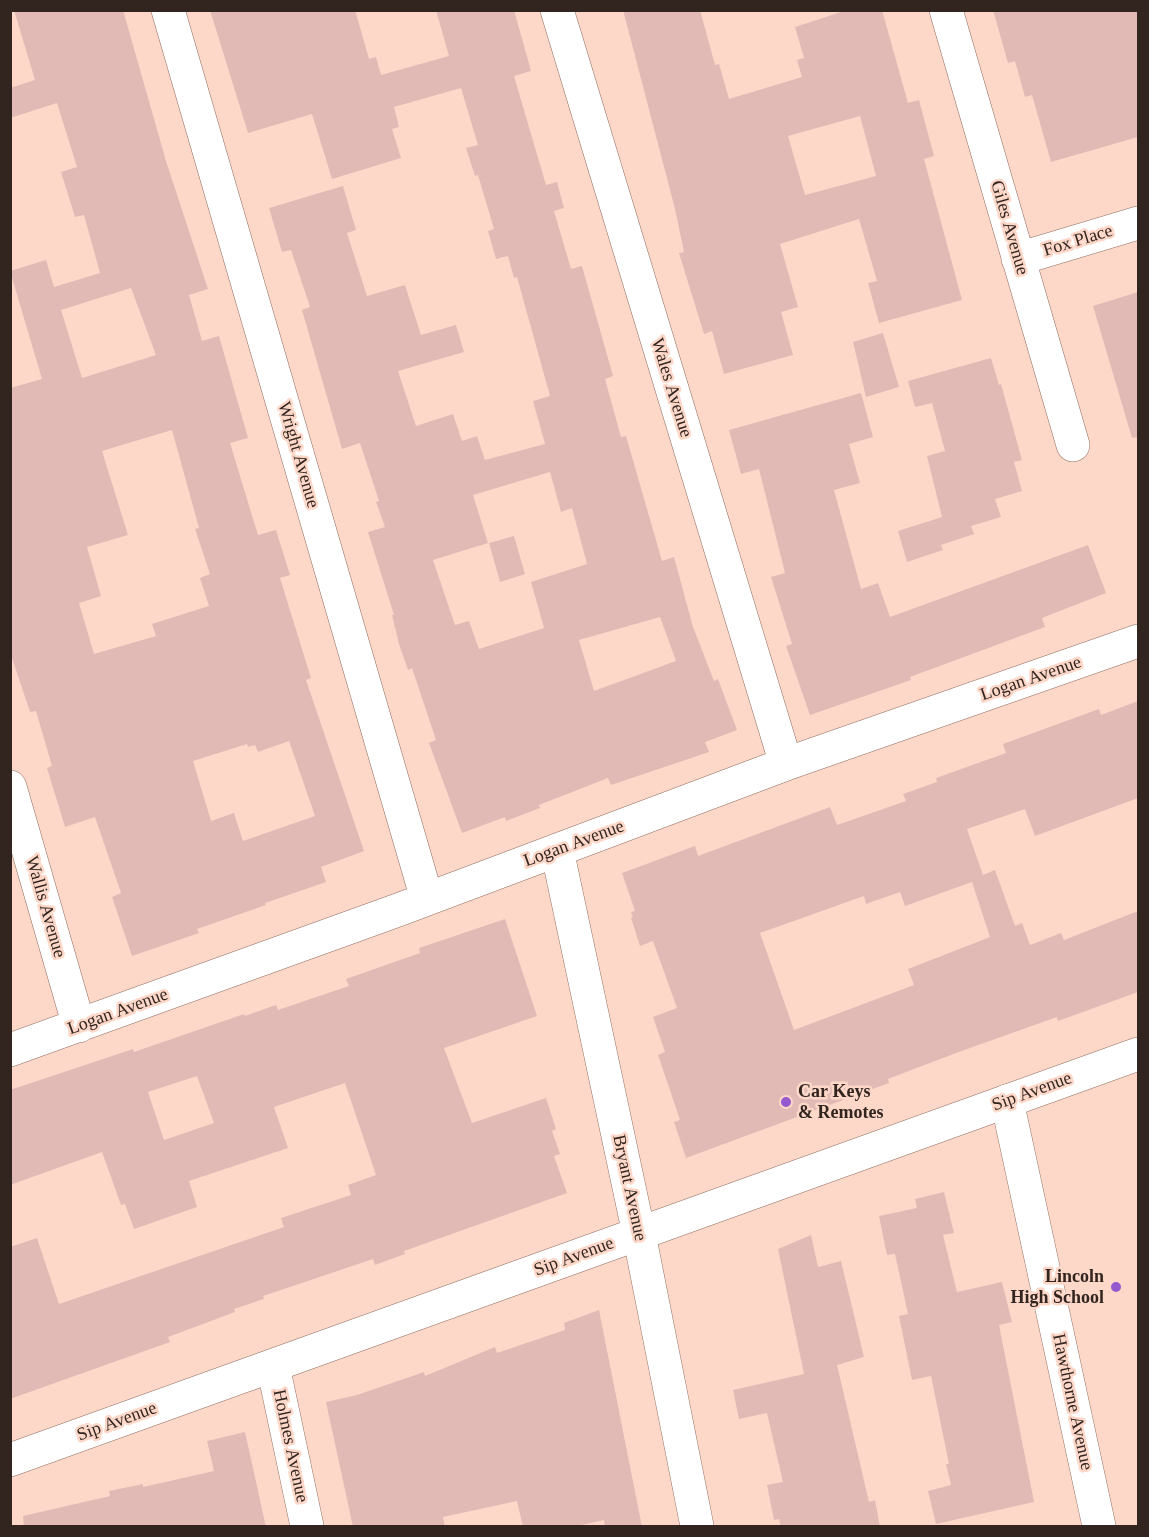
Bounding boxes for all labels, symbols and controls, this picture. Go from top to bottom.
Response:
street label: Giles Avenue [985,178,1033,278]
street label: Fox Place [1041,220,1115,262]
street label: Wales Avenue [646,336,696,440]
street label: Wright Avenue [273,399,323,511]
street label: Logan Avenue [978,652,1084,706]
street label: Logan Avenue [521,816,627,872]
street label: Wallis Avenue [20,854,70,960]
street label: Logan Avenue [65,984,171,1040]
street label: Sip Avenue [989,1068,1075,1116]
place label: Car Keys & Remotes [798,1081,883,1124]
marker: Car Keys & Remotes [779,1095,793,1109]
street label: Bryant Avenue [607,1133,651,1243]
street label: Sip Avenue [531,1233,617,1281]
place label: Lincoln High School [1010,1266,1104,1308]
marker: Lincoln High School [1109,1280,1123,1294]
street label: Hawthorne Avenue [1047,1332,1097,1472]
street label: Holmes Avenue [267,1387,313,1505]
street label: Sip Avenue [74,1398,160,1446]

